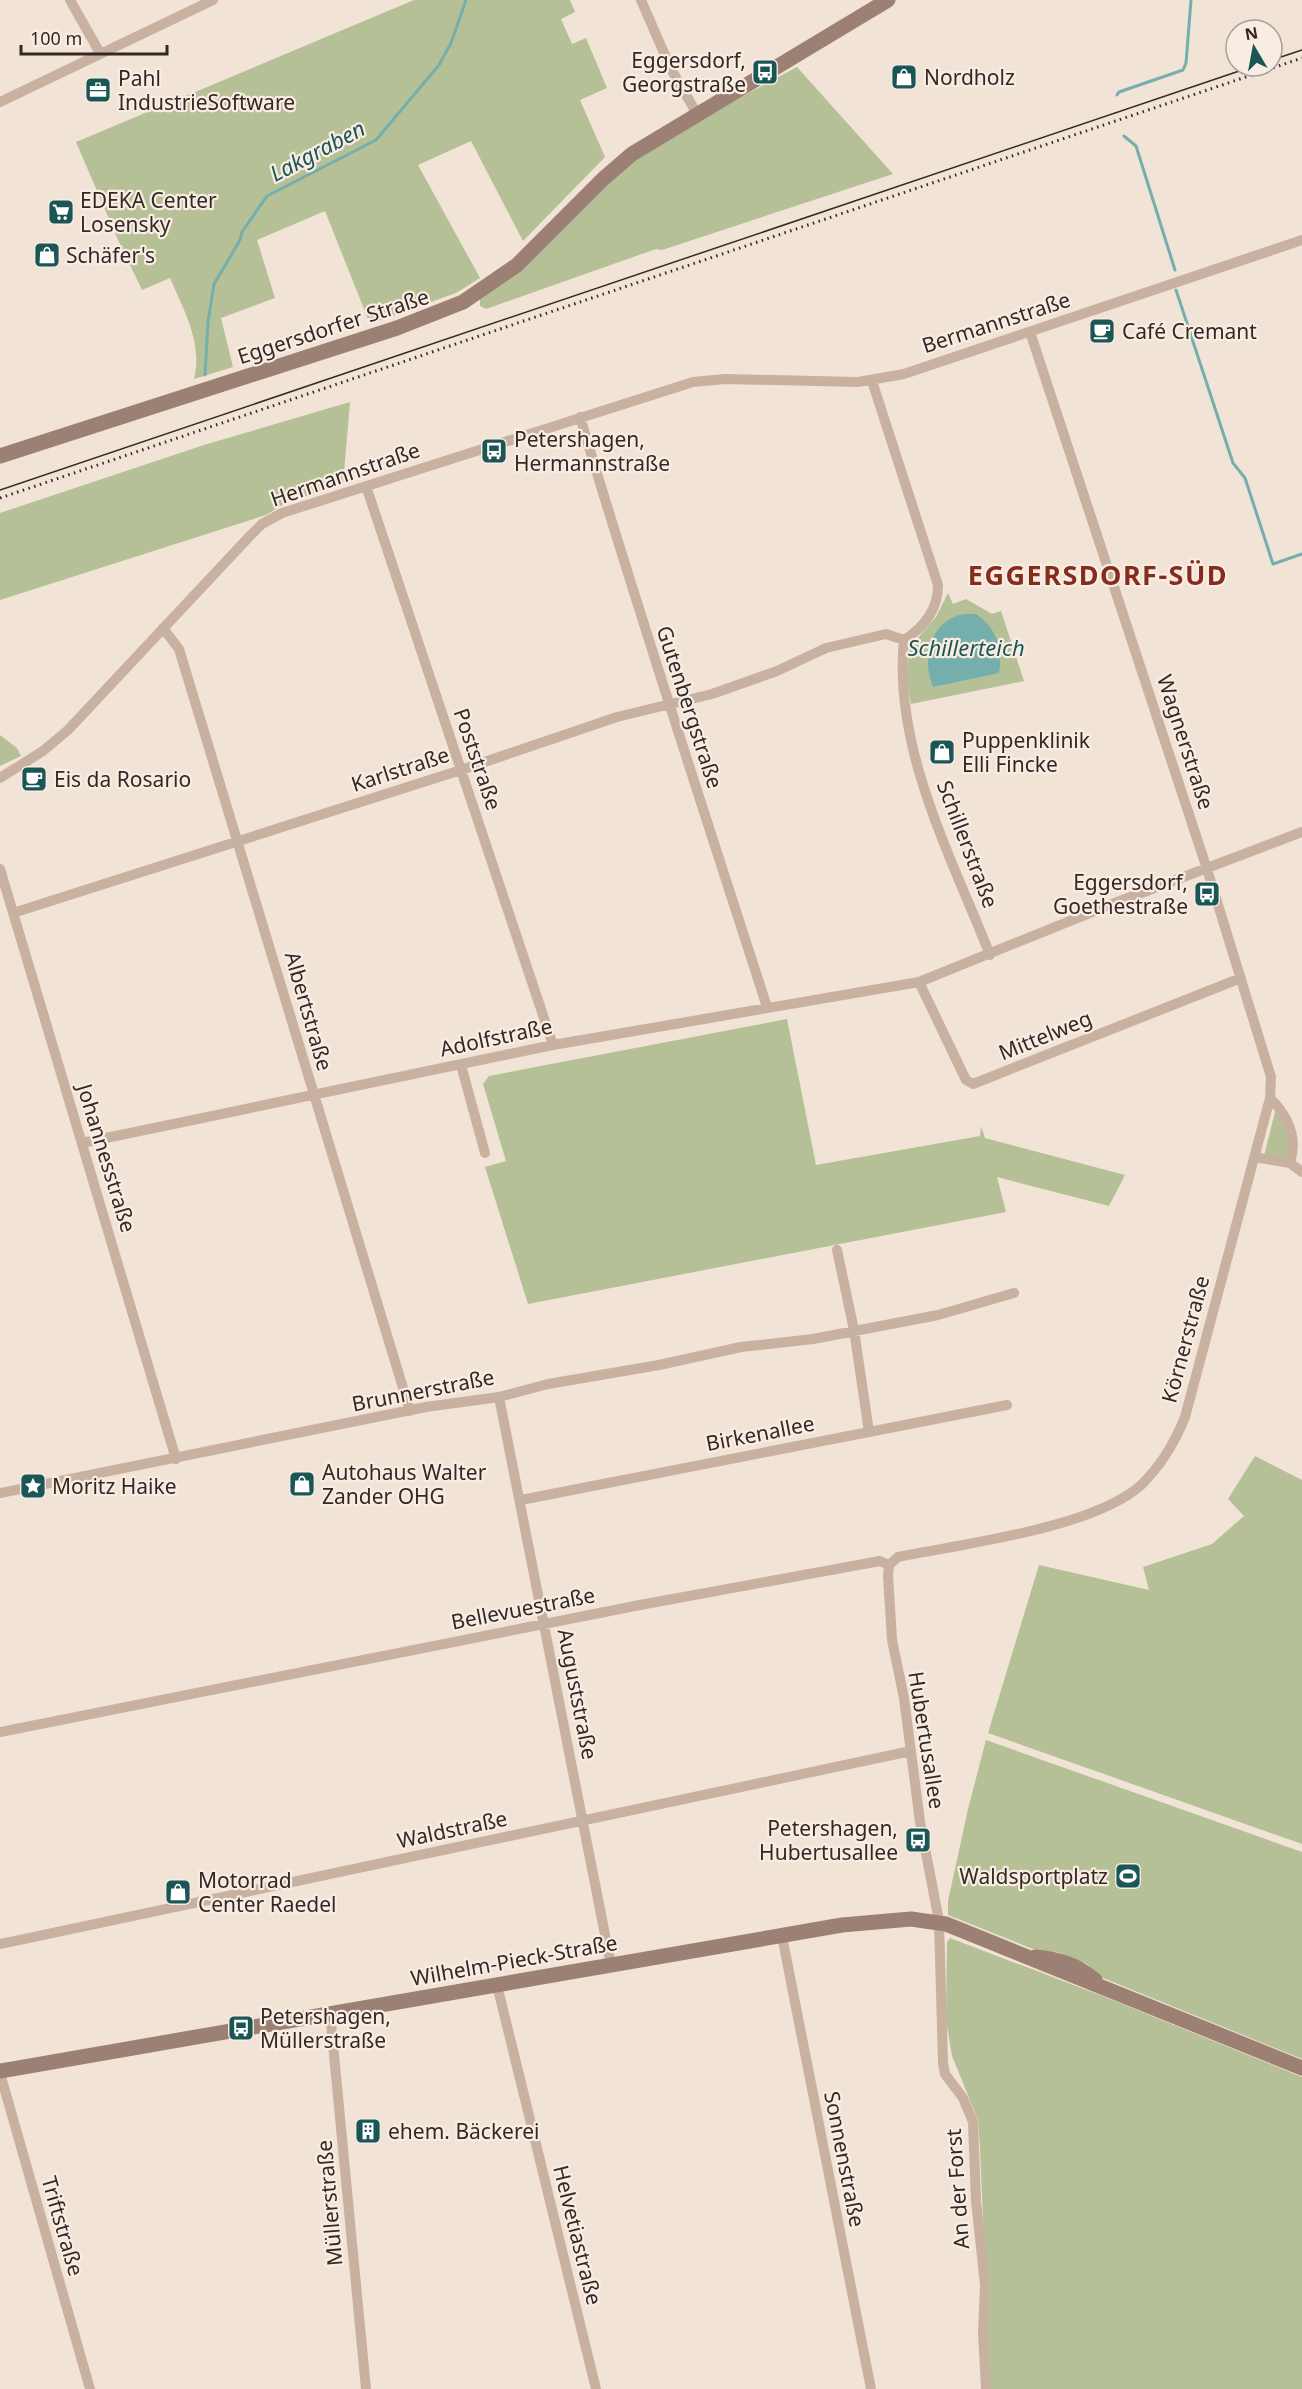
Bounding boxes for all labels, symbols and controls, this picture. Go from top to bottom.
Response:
scale bar [21,18,166,56]
north arrow [1224,18,1284,78]
text: N [1243,21,1260,45]
text: 100 m [30,26,82,50]
place label: Eggersdorf, Georgstraße [622,46,746,98]
bus stop icon: Eggersdorf, Georgstraße [750,57,780,87]
shop icon: Nordholz [889,62,919,92]
place label: Nordholz [924,63,1015,91]
place label: Pahl IndustrieSoftware [118,64,295,116]
office icon: Pahl IndustrieSoftware [83,75,113,105]
water label: Lakgraben [264,112,370,188]
place label: EDEKA Center Losensky [80,186,217,238]
supermarket icon: EDEKA Center Losensky [46,197,76,227]
shop icon: Schäfer's [32,240,62,270]
place label: Schäfer's [66,241,155,269]
street label: Eggersdorfer Straße [234,282,432,370]
street label: Bermannstraße [918,285,1074,359]
cafe icon: Café Cremant [1087,316,1117,346]
place label: Café Cremant [1122,317,1257,345]
place label: Petershagen, Hermannstraße [514,425,670,477]
street label: Hermannstraße [267,435,423,513]
bus stop icon: Petershagen, Hermannstraße [479,436,509,466]
district label: EGGERSDORF-SÜD [968,556,1228,593]
street label: Gutenbergstraße [650,622,730,792]
water label: Schillerteich [907,632,1025,662]
street label: Wagnerstraße [1151,671,1221,813]
street label: Poststraße [448,704,508,814]
place label: Puppenklinik Elli Fincke [962,726,1091,778]
shop icon: Puppenklinik Elli Fincke [927,737,957,767]
street label: Karlstraße [347,740,453,798]
cafe icon: Eis da Rosario [19,764,49,794]
place label: Eis da Rosario [54,765,191,793]
street label: Schillerstraße [931,776,1005,912]
place label: Eggersdorf, Goethestraße [1053,868,1188,920]
bus stop icon: Eggersdorf, Goethestraße [1192,879,1222,909]
street label: Albertstraße [279,948,339,1074]
street label: Mittelweg [994,1004,1096,1066]
street label: Adolfstraße [437,1011,555,1063]
street label: Johannesstraße [71,1078,143,1236]
street label: Körnerstraße [1155,1272,1215,1406]
street label: Brunnerstraße [349,1362,497,1418]
street label: Birkenallee [703,1409,817,1457]
place label: Autohaus Walter Zander OHG [322,1458,487,1510]
shop icon: Autohaus Walter Zander OHG [287,1469,317,1499]
place icon: Moritz Haike [18,1471,48,1501]
place label: Moritz Haike [52,1472,177,1500]
street label: Bellevuestraße [449,1580,597,1636]
street label: Auguststraße [552,1626,604,1762]
street label: Hubertusallee [902,1669,952,1811]
street label: Waldstraße [394,1804,510,1854]
place label: Petershagen, Hubertusallee [759,1814,898,1866]
bus stop icon: Petershagen, Hubertusallee [903,1825,933,1855]
sports icon: Waldsportplatz [1113,1861,1143,1891]
place label: Waldsportplatz [959,1862,1108,1890]
place label: Motorrad Center Raedel [198,1866,337,1918]
shop icon: Motorrad Center Raedel [163,1877,193,1907]
street label: Wilhelm-Pieck-Straße [409,1928,619,1992]
place label: Petershagen, Müllerstraße [260,2002,391,2054]
bus stop icon: Petershagen, Müllerstraße [226,2013,256,2043]
street label: Sonnenstraße [818,2089,872,2229]
building icon: ehem. Bäckerei [353,2116,383,2146]
place label: ehem. Bäckerei [388,2117,539,2145]
street label: An der Forst [939,2127,975,2250]
street label: Müllerstraße [310,2139,348,2267]
street label: Helvetiastraße [547,2162,609,2308]
street label: Triftstraße [35,2173,91,2279]

